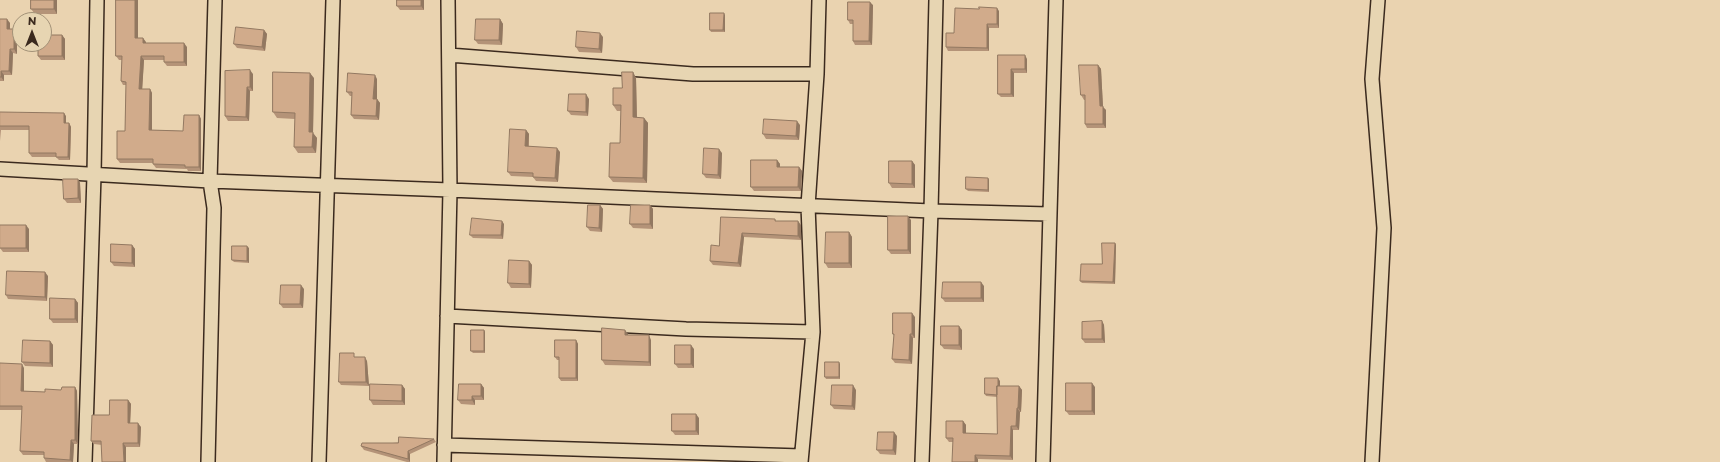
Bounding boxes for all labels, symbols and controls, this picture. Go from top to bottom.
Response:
north arrow [12,12,52,52]
text: N [28,12,36,29]

